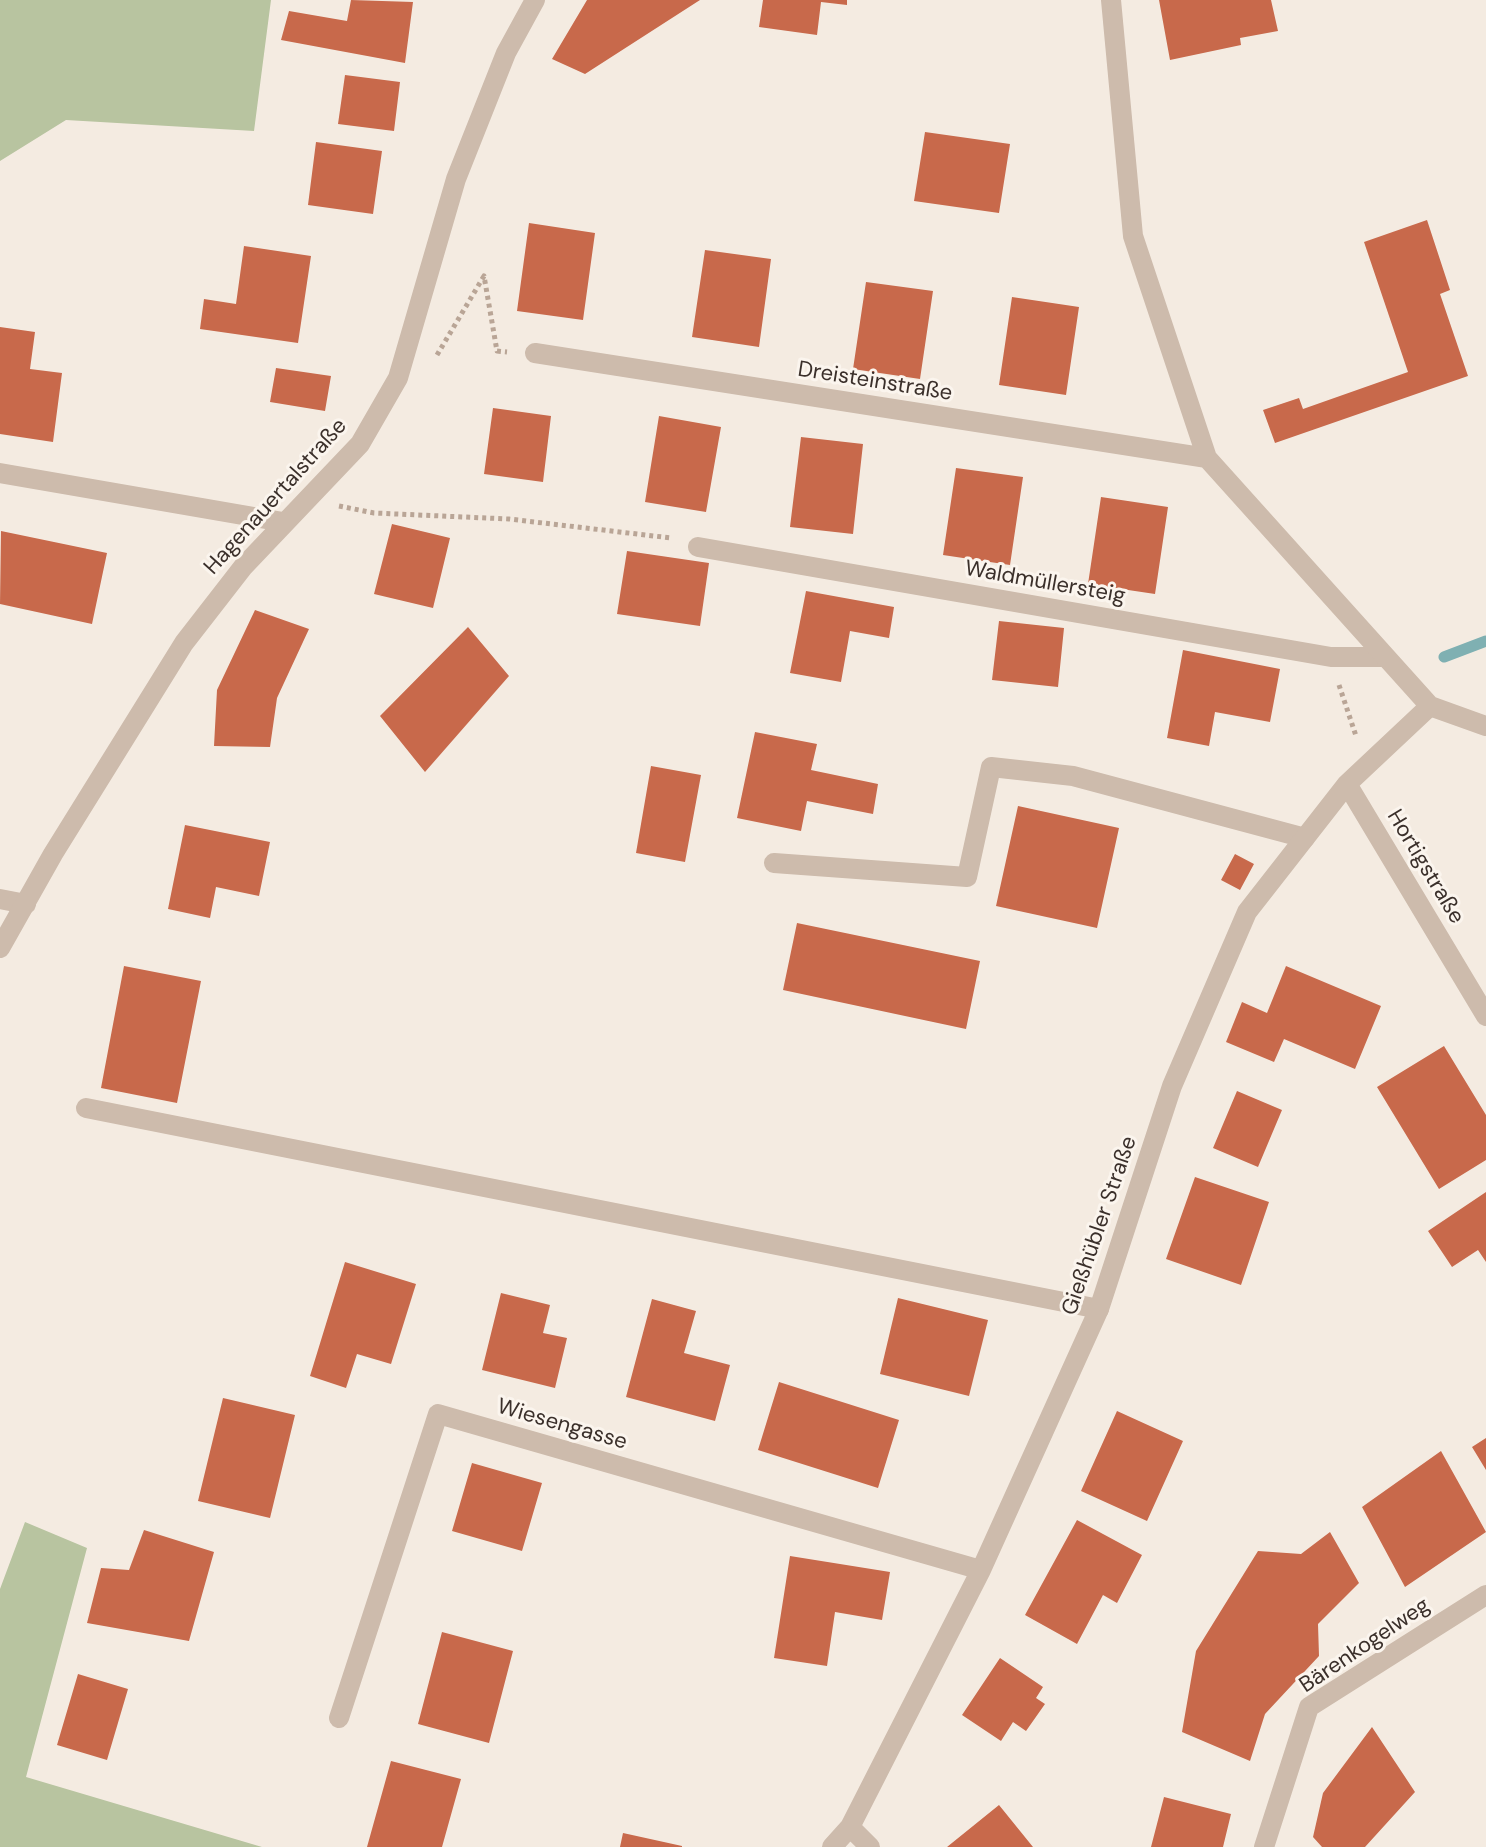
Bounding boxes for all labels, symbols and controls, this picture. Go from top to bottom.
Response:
street label: Dreisteinstraße [796,357,954,407]
street label: Hagenauertalstraße [199,414,353,580]
street label: Waldmüllersteig [963,556,1127,610]
street label: Hortigstraße [1381,805,1469,929]
street label: Gießhübler Straße [1057,1133,1143,1319]
street label: Wiesengasse [494,1394,630,1456]
street label: Bärenkogelweg [1295,1593,1435,1699]

